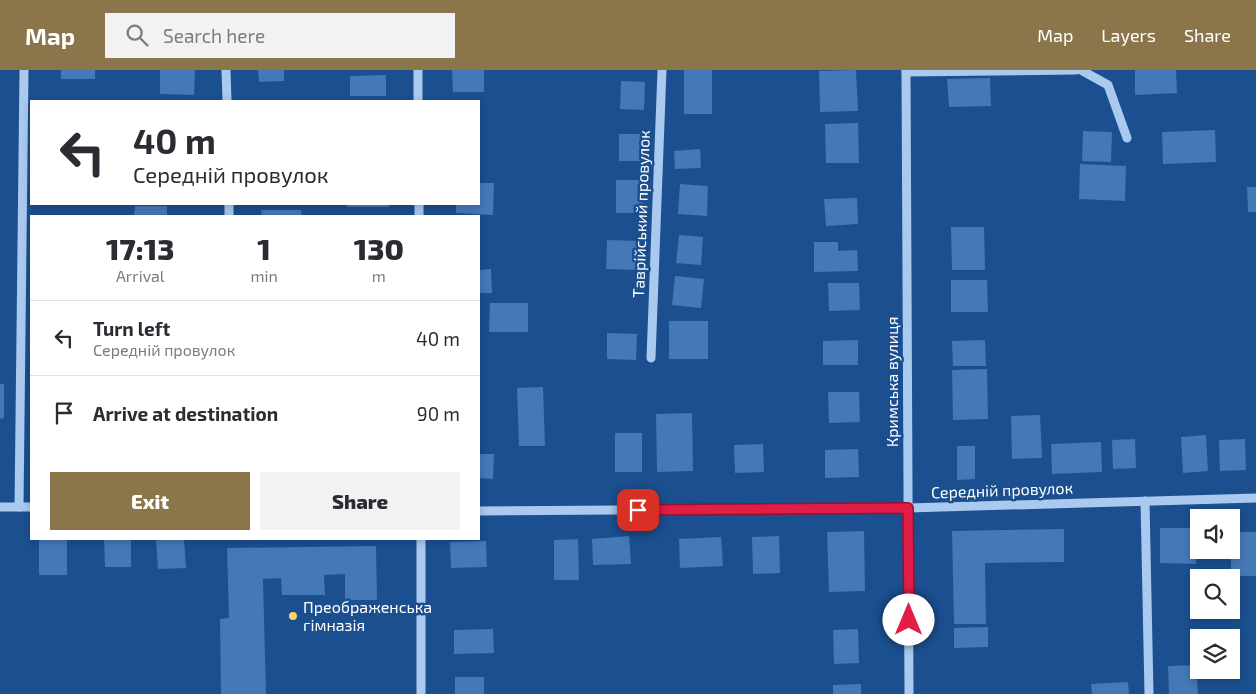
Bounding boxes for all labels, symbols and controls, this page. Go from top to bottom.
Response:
search box [105,13,455,58]
text: Map [25,21,75,50]
icon: search [123,21,151,49]
text: Search here [163,24,265,47]
text: Map [1037,24,1073,46]
text: Layers [1101,24,1156,46]
text: Share [1184,24,1231,46]
text: 40 m [133,119,216,161]
icon: left [50,120,115,185]
street label: Таврійський провулок [628,129,654,298]
text: Середній провулок [133,161,329,187]
text: 17:13 [106,230,174,266]
text: 1 [257,230,271,266]
text: 130 [354,230,404,266]
text: Arrival [116,266,165,285]
text: min [250,266,278,285]
text: m [372,266,386,285]
text: Turn left [93,317,170,340]
street label: Кримська вулиця [882,317,902,447]
icon: left [50,324,78,352]
text: 40 m [416,327,460,350]
text: Середній провулок [93,340,235,359]
icon: arrive [50,399,78,427]
text: Arrive at destination [93,402,278,425]
text: 90 m [417,402,460,425]
button: Exit [50,472,250,530]
button: Share [260,472,460,530]
street label: Середній провулок [931,478,1074,502]
pin [617,489,659,531]
icon: arrive [624,496,652,524]
map controls [1190,509,1240,679]
button: sound [1190,509,1240,559]
button: search [1190,569,1240,619]
position arrow [882,593,934,645]
place label: Преображенська гімназія [303,597,432,634]
marker: Преображенська гімназія [287,610,299,622]
button: layers [1190,629,1240,679]

